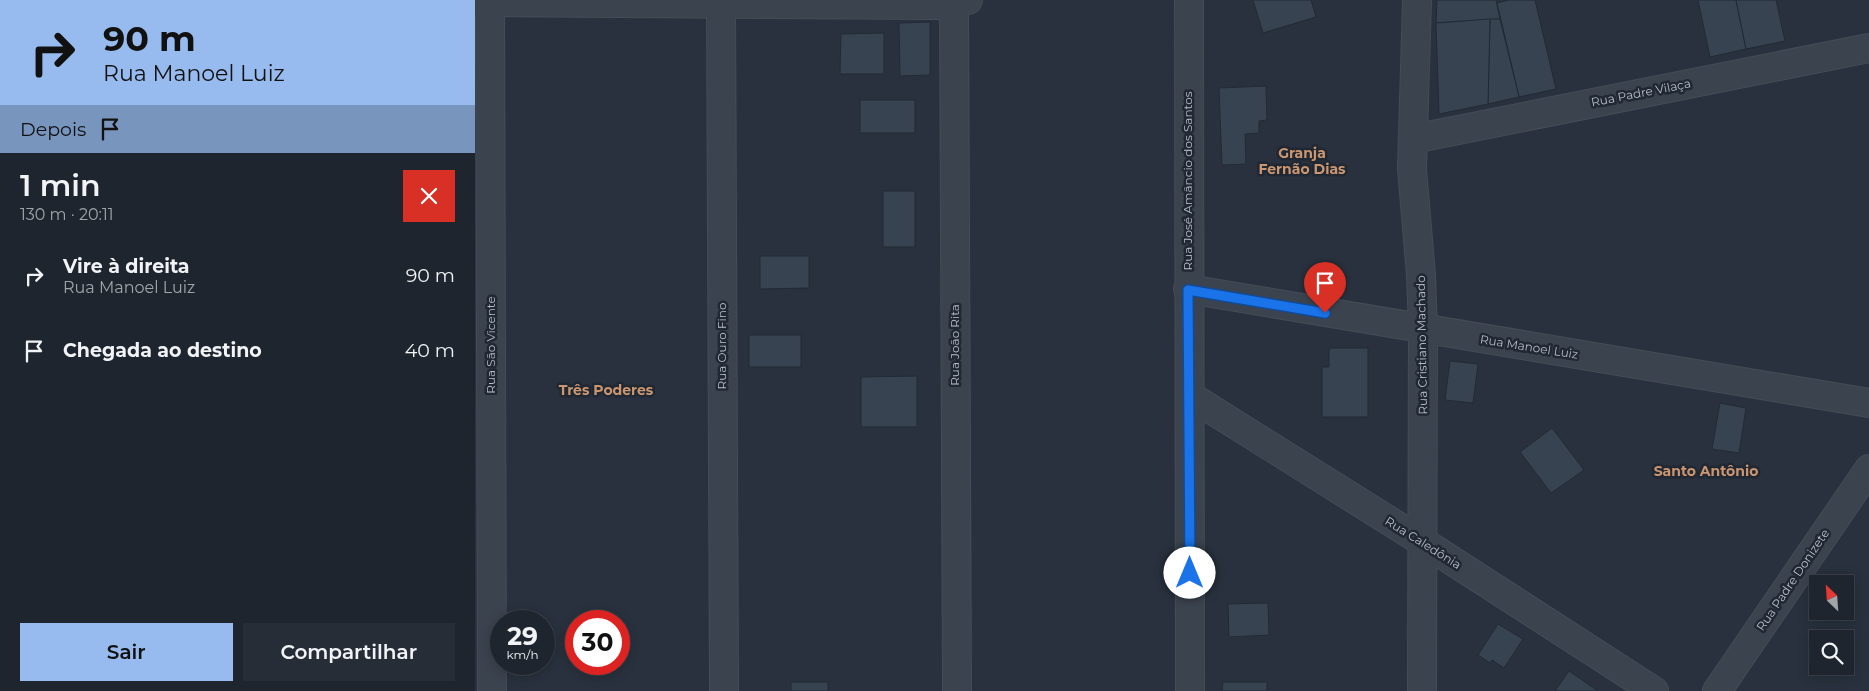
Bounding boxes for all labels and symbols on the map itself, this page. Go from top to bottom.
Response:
street label: Rua Padre Vilaça [1590,75,1692,110]
street label: Rua José Amâncio dos Santos [1180,91,1195,271]
district label: Granja Fernão Dias [1259,144,1346,178]
pin [1304,262,1346,313]
street label: Rua Cristiano Machado [1413,275,1430,415]
street label: Rua São Vicente [483,296,498,394]
street label: Rua Ouro Fino [714,303,729,389]
street label: Rua João Rita [947,304,962,386]
street label: Rua Manoel Luiz [1479,331,1579,362]
district label: Três Poderes [559,381,654,399]
district label: Santo Antônio [1654,462,1758,480]
street label: Rua Caledônia [1382,513,1464,572]
street label: Rua Padre Donizete [1753,526,1832,634]
position arrow [1163,546,1215,598]
north arrow [1809,575,1854,620]
speed limit sign: 30 [565,610,630,675]

